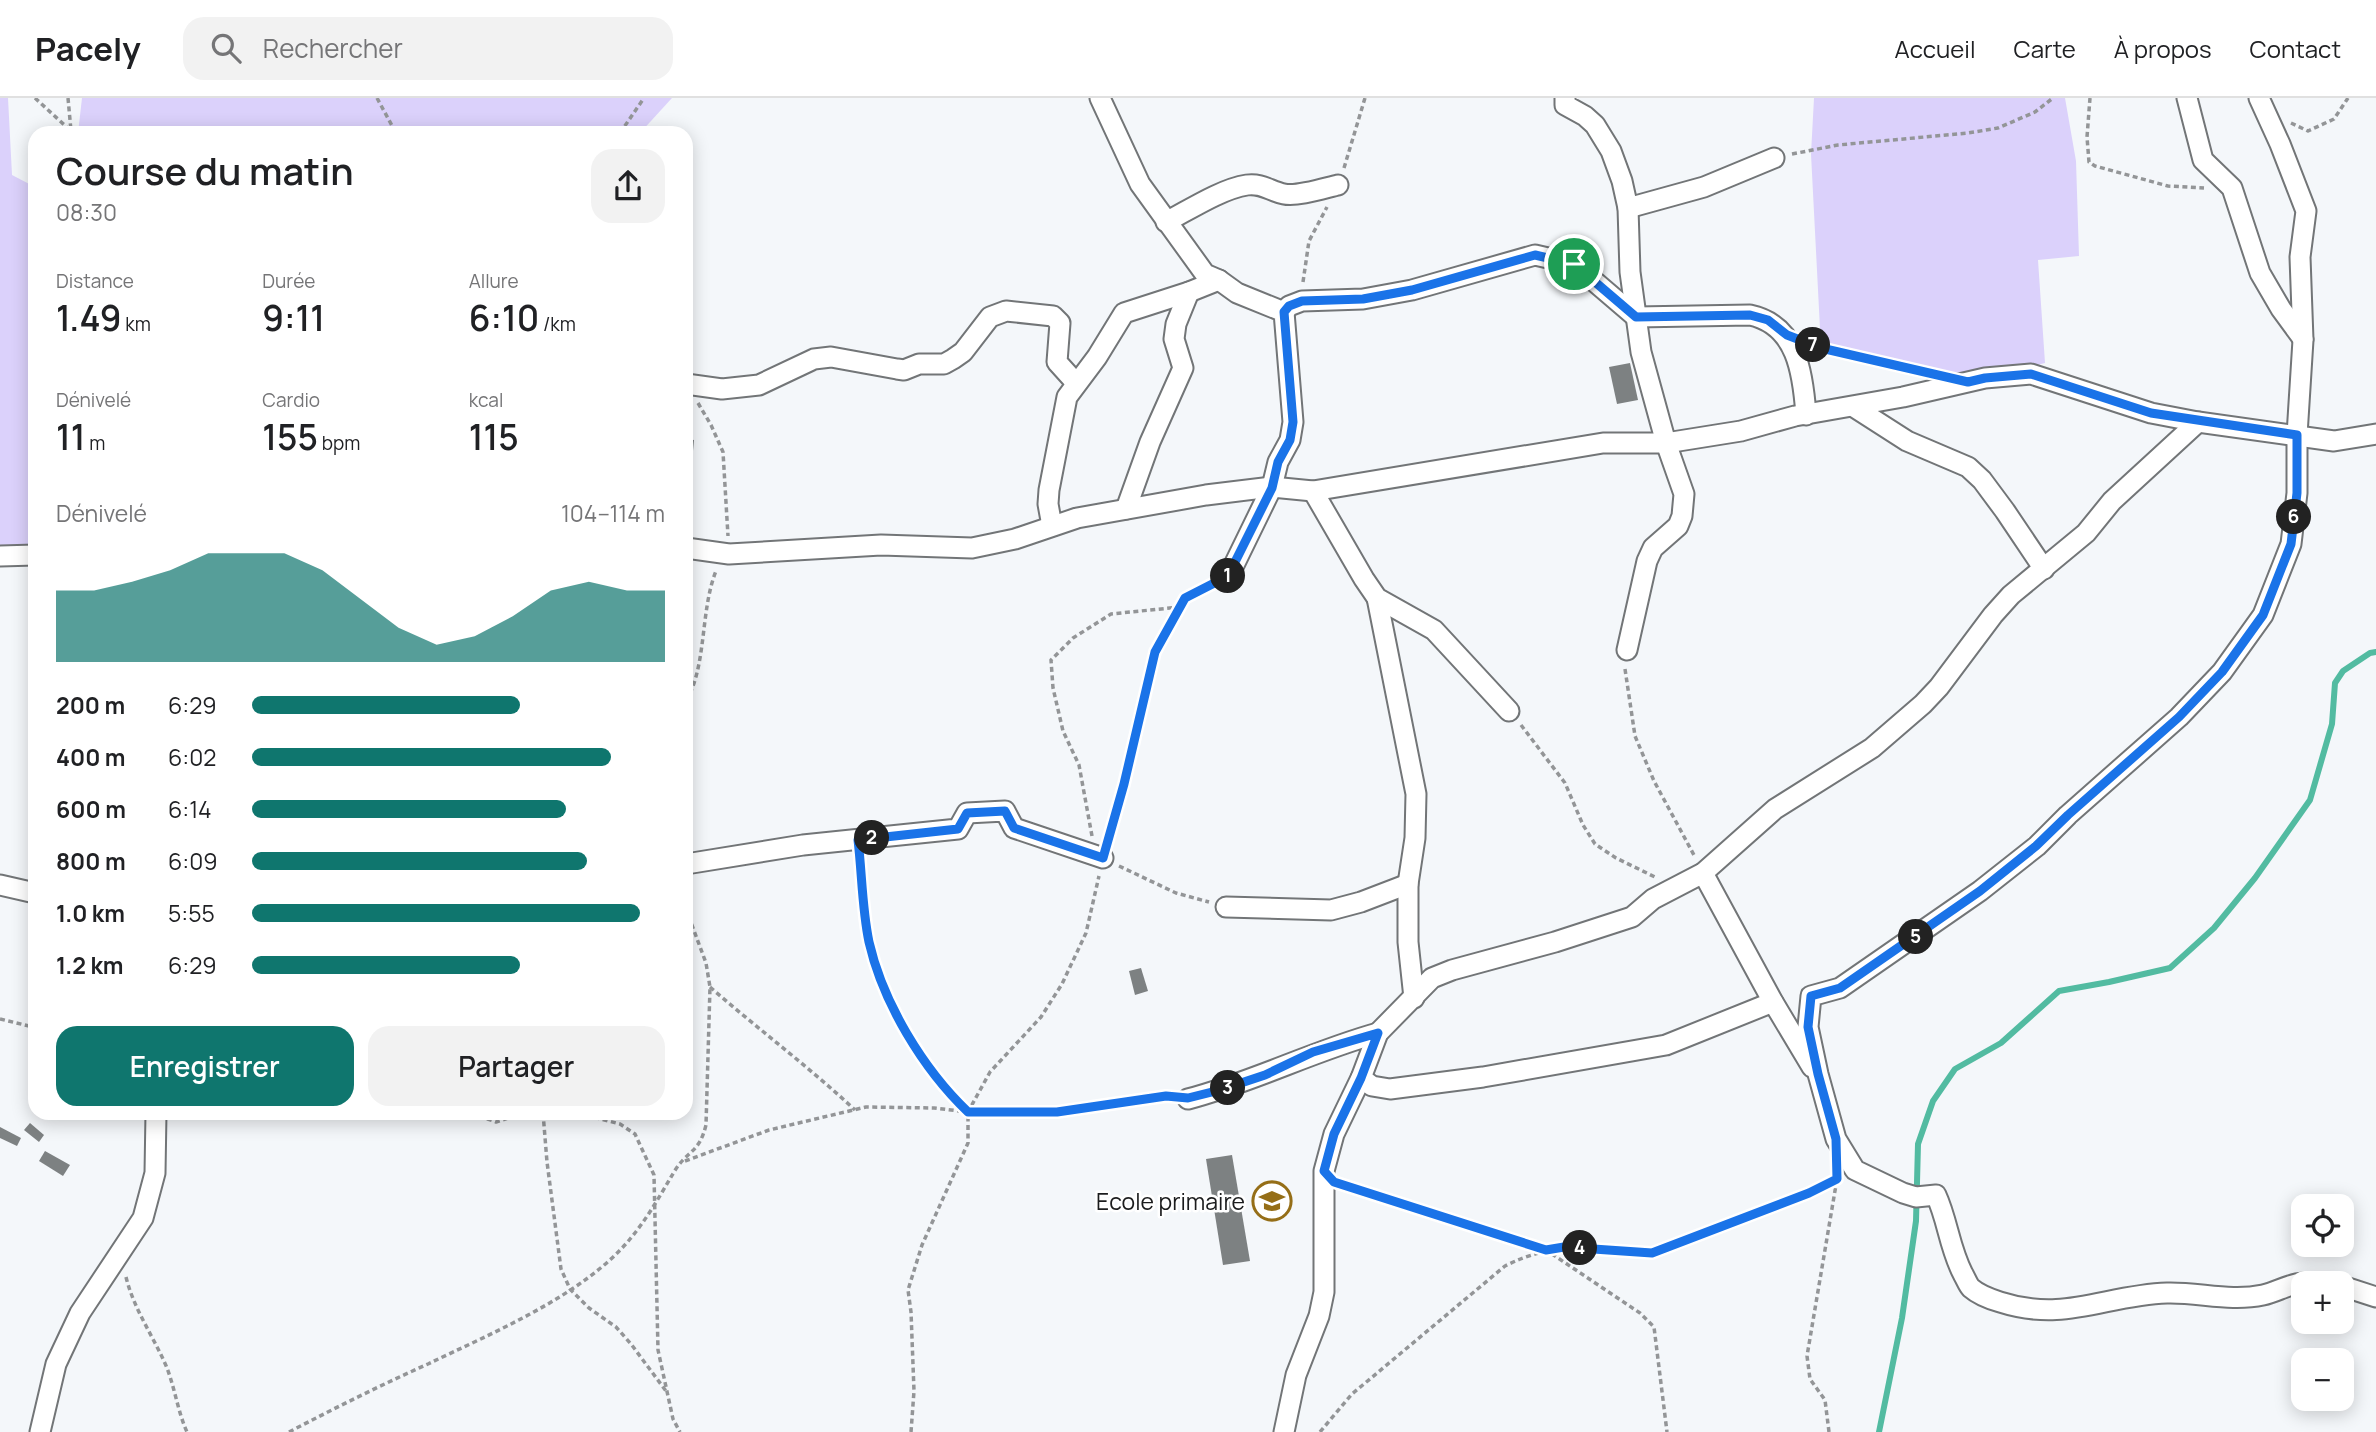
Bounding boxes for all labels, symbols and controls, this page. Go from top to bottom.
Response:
search box [183,17,673,80]
text: Pacely [35,26,141,71]
icon: search [207,29,245,67]
text: Rechercher [263,30,403,66]
text: Accueil [1895,32,1975,65]
text: Carte [2013,32,2076,65]
text: À propos [2114,32,2212,65]
text: Contact [2250,32,2341,65]
text: Course du matin [56,144,354,196]
button: share [591,149,665,223]
text: 08:30 [56,196,117,228]
pin [1544,234,1604,294]
icon: arrive [1555,245,1593,283]
text: Distance [56,268,134,294]
text: Durée [262,268,315,294]
text: Allure [469,268,519,294]
text: 1.49 [56,294,122,342]
text: 9:11 [262,294,325,342]
text: 6:10 [469,294,539,342]
text: km [122,311,151,337]
text: /km [539,311,576,337]
pin: 7 [1796,328,1830,362]
text: 7 [1807,331,1818,357]
text: Dénivelé [56,387,131,413]
text: Cardio [262,387,320,413]
text: kcal [469,387,503,413]
text: 11 [56,413,86,461]
text: 155 [262,413,318,461]
text: 115 [469,413,519,461]
text: m [86,430,105,456]
text: bpm [318,430,360,456]
text: Dénivelé [56,497,147,529]
text: 104–114 m [561,497,665,529]
pin: 6 [2276,500,2312,534]
text: 6 [2288,503,2299,529]
pin: 1 [1210,559,1246,594]
text: 1 [1223,562,1232,588]
text: 200 m [56,689,125,721]
text: 6:29 [168,689,217,721]
text: 400 m [56,741,126,773]
text: 6:02 [168,741,216,773]
text: 600 m [56,793,126,825]
text: 6:14 [168,793,212,825]
pin: 2 [854,820,890,856]
text: 2 [866,824,877,850]
text: 800 m [56,845,126,877]
text: 6:09 [168,845,217,877]
text: 1.0 km [56,897,125,929]
text: 5:55 [168,897,215,929]
pin: 5 [1898,920,1934,954]
text: 5 [1910,923,1921,949]
text: 1.2 km [56,949,123,981]
text: 6:29 [168,949,217,981]
button: Enregistrer [56,1026,354,1106]
button: Partager [368,1026,665,1106]
pin: 3 [1210,1070,1246,1105]
text: 3 [1222,1074,1233,1100]
school or university icon: Ecole primaire [1251,1180,1293,1222]
place label: Ecole primaire [1096,1185,1245,1217]
map controls [2291,1194,2354,1411]
button: locate [2291,1194,2354,1257]
pin: 4 [1562,1230,1598,1266]
text: 4 [1574,1234,1585,1260]
button: + [2291,1271,2354,1334]
button: − [2291,1348,2354,1411]

